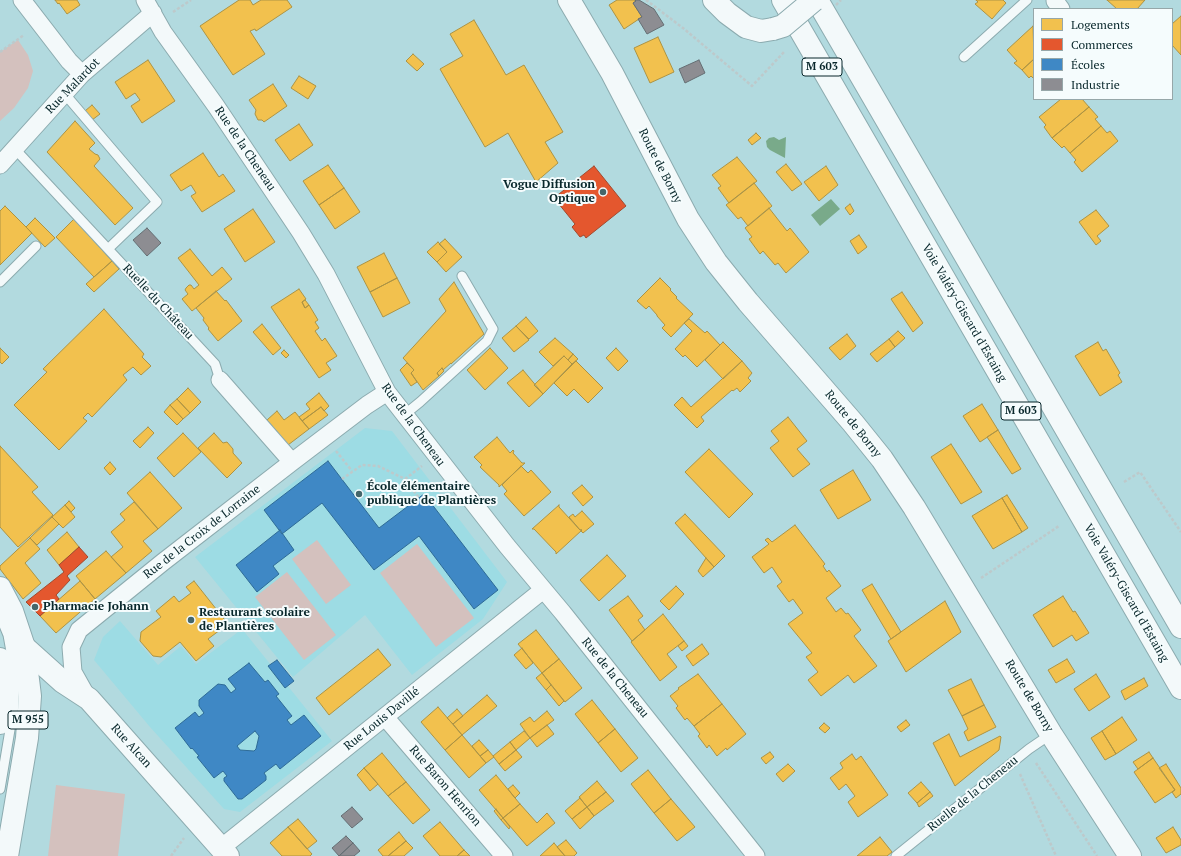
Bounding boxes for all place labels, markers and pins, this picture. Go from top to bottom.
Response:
place label: Vogue Diffusion Optique [503,178,595,206]
marker: Vogue Diffusion Optique [598,187,608,197]
place label: École élémentaire publique de Plantières [367,480,496,508]
marker: École élémentaire publique de Plantières [354,489,364,499]
place label: Pharmacie Johann [43,600,149,614]
marker: Pharmacie Johann [30,602,40,612]
place label: Restaurant scolaire de Plantières [199,606,310,634]
marker: Restaurant scolaire de Plantières [186,615,196,625]

